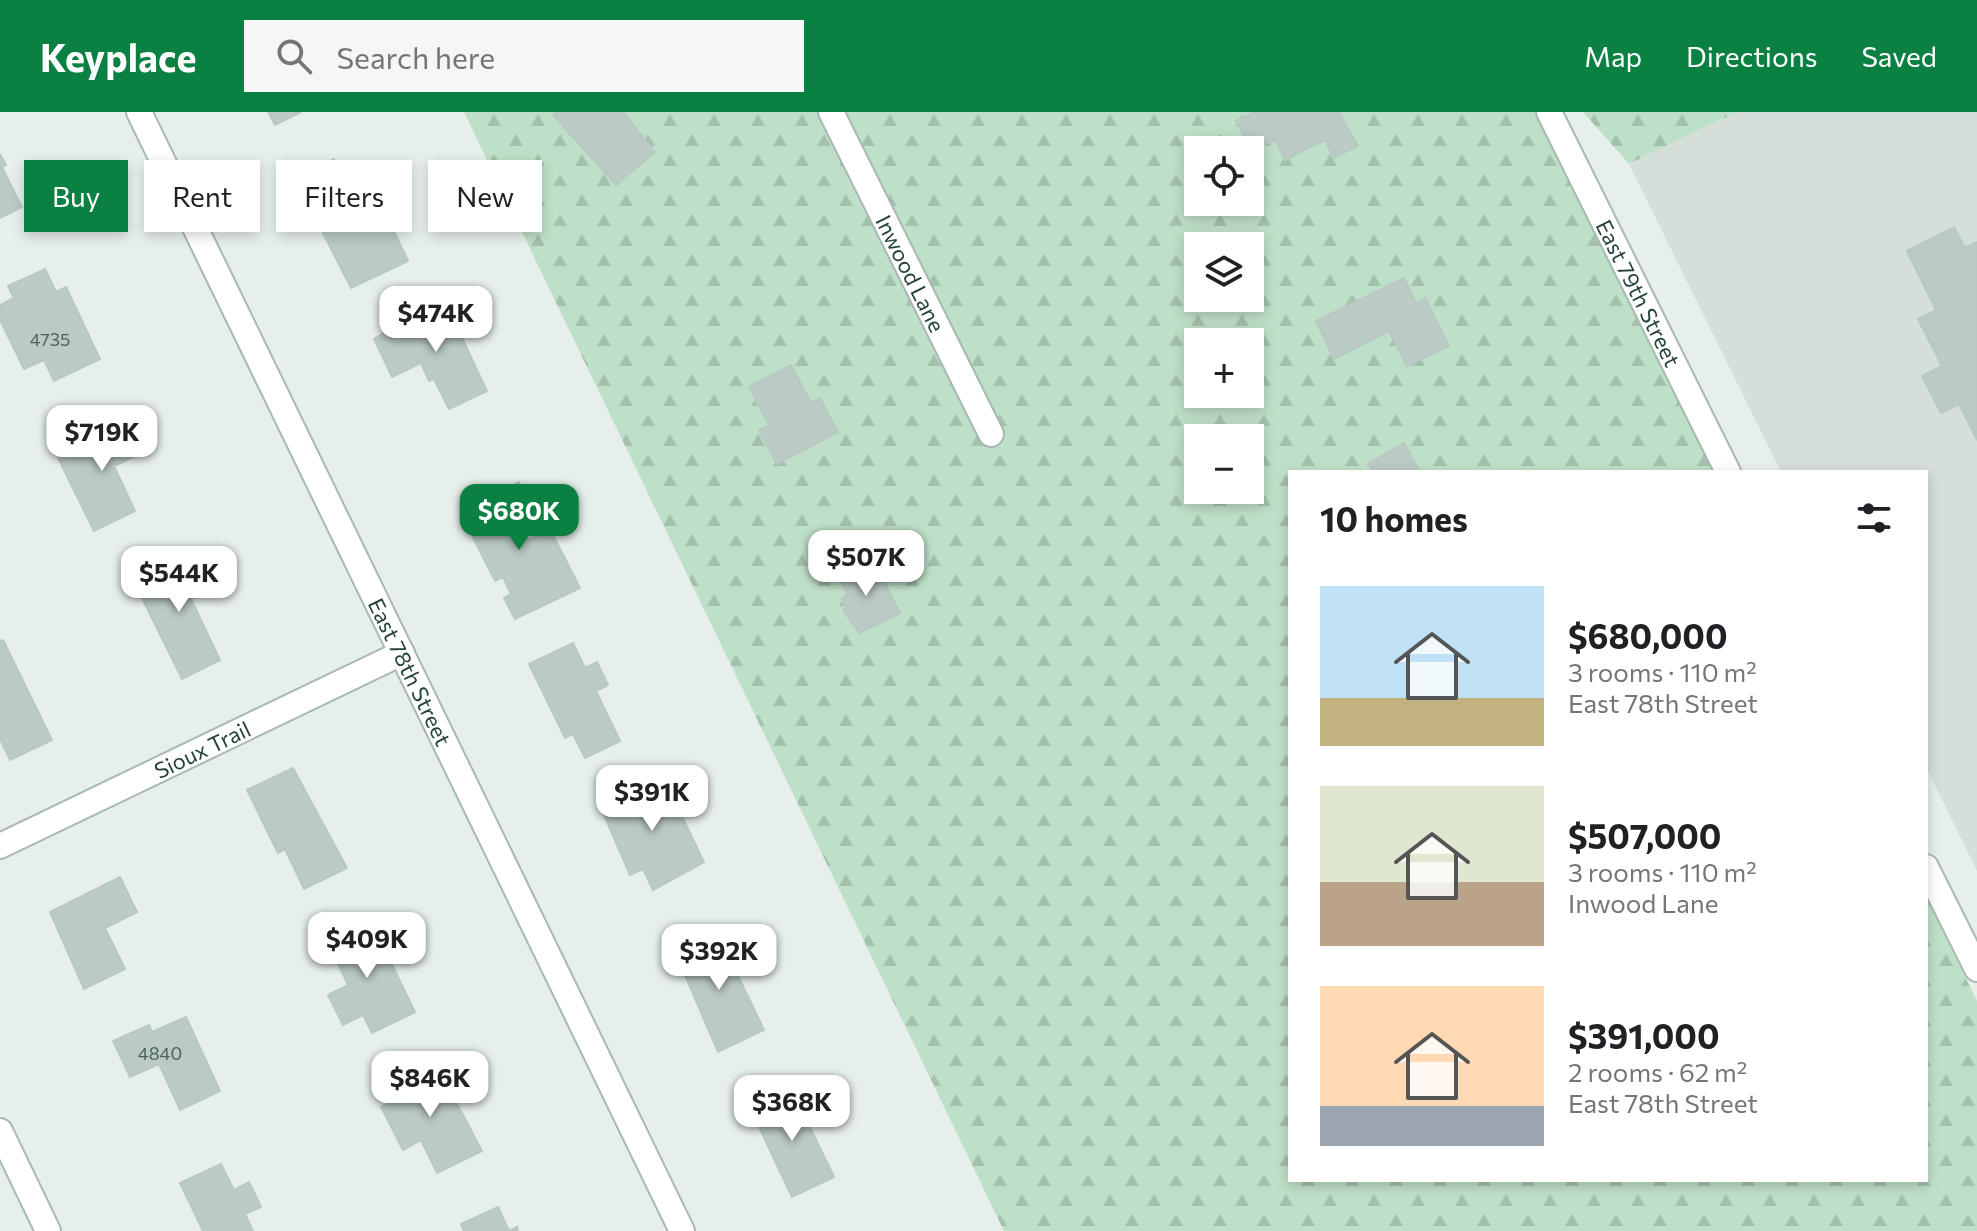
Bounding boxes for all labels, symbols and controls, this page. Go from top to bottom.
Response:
search box [244,20,804,92]
text: Keyplace [40,33,196,80]
icon: search [272,34,316,78]
text: Search here [336,38,495,75]
text: Map [1584,39,1642,73]
text: Directions [1686,39,1817,73]
text: Saved [1861,39,1937,73]
map controls [1184,136,1264,504]
button: locate [1184,136,1264,216]
chip: Buy [24,160,128,232]
chip: Rent [144,160,260,232]
chip: Filters [276,160,412,232]
chip: New [428,160,542,232]
street label: Inwood Lane [871,210,952,336]
street label: East 79th Street [1591,215,1687,371]
button: layers [1184,232,1264,312]
pin: $474K [380,286,492,354]
text: $474K [397,296,475,327]
house number: 4735 [30,328,70,350]
button: + [1184,328,1264,408]
pin: $719K [46,405,158,473]
text: $719K [64,415,140,446]
button: − [1184,424,1264,504]
pin: $680K [463,484,575,552]
text: $680K [478,494,560,525]
icon: filters [1852,496,1896,540]
text: 10 homes [1320,497,1468,539]
pin: $507K [810,530,922,598]
text: $507K [826,540,906,571]
pin: $544K [123,546,235,614]
text: $544K [139,556,219,587]
street label: East 78th Street [363,593,458,750]
text: $680,000 [1568,614,1727,656]
icon: home [1384,618,1480,714]
text: 3 rooms · 110 m² [1568,656,1757,687]
text: East 78th Street [1568,687,1758,718]
street label: Sioux Trail [149,714,254,784]
pin: $391K [596,765,708,833]
text: $391K [614,775,690,806]
text: $507,000 [1568,814,1721,856]
icon: home [1384,818,1480,914]
text: 3 rooms · 110 m² [1568,856,1757,887]
text: Inwood Lane [1568,887,1718,918]
pin: $409K [311,912,423,980]
text: $409K [326,922,408,953]
pin: $392K [663,924,775,992]
text: $392K [680,934,758,965]
text: $391,000 [1568,1014,1720,1056]
icon: home [1384,1018,1480,1114]
house number: 4840 [138,1042,182,1064]
pin: $846K [374,1051,486,1119]
text: 2 rooms · 62 m² [1568,1056,1747,1087]
text: $846K [389,1061,471,1092]
pin: $368K [736,1075,848,1143]
text: $368K [752,1085,832,1116]
text: East 78th Street [1568,1087,1758,1118]

